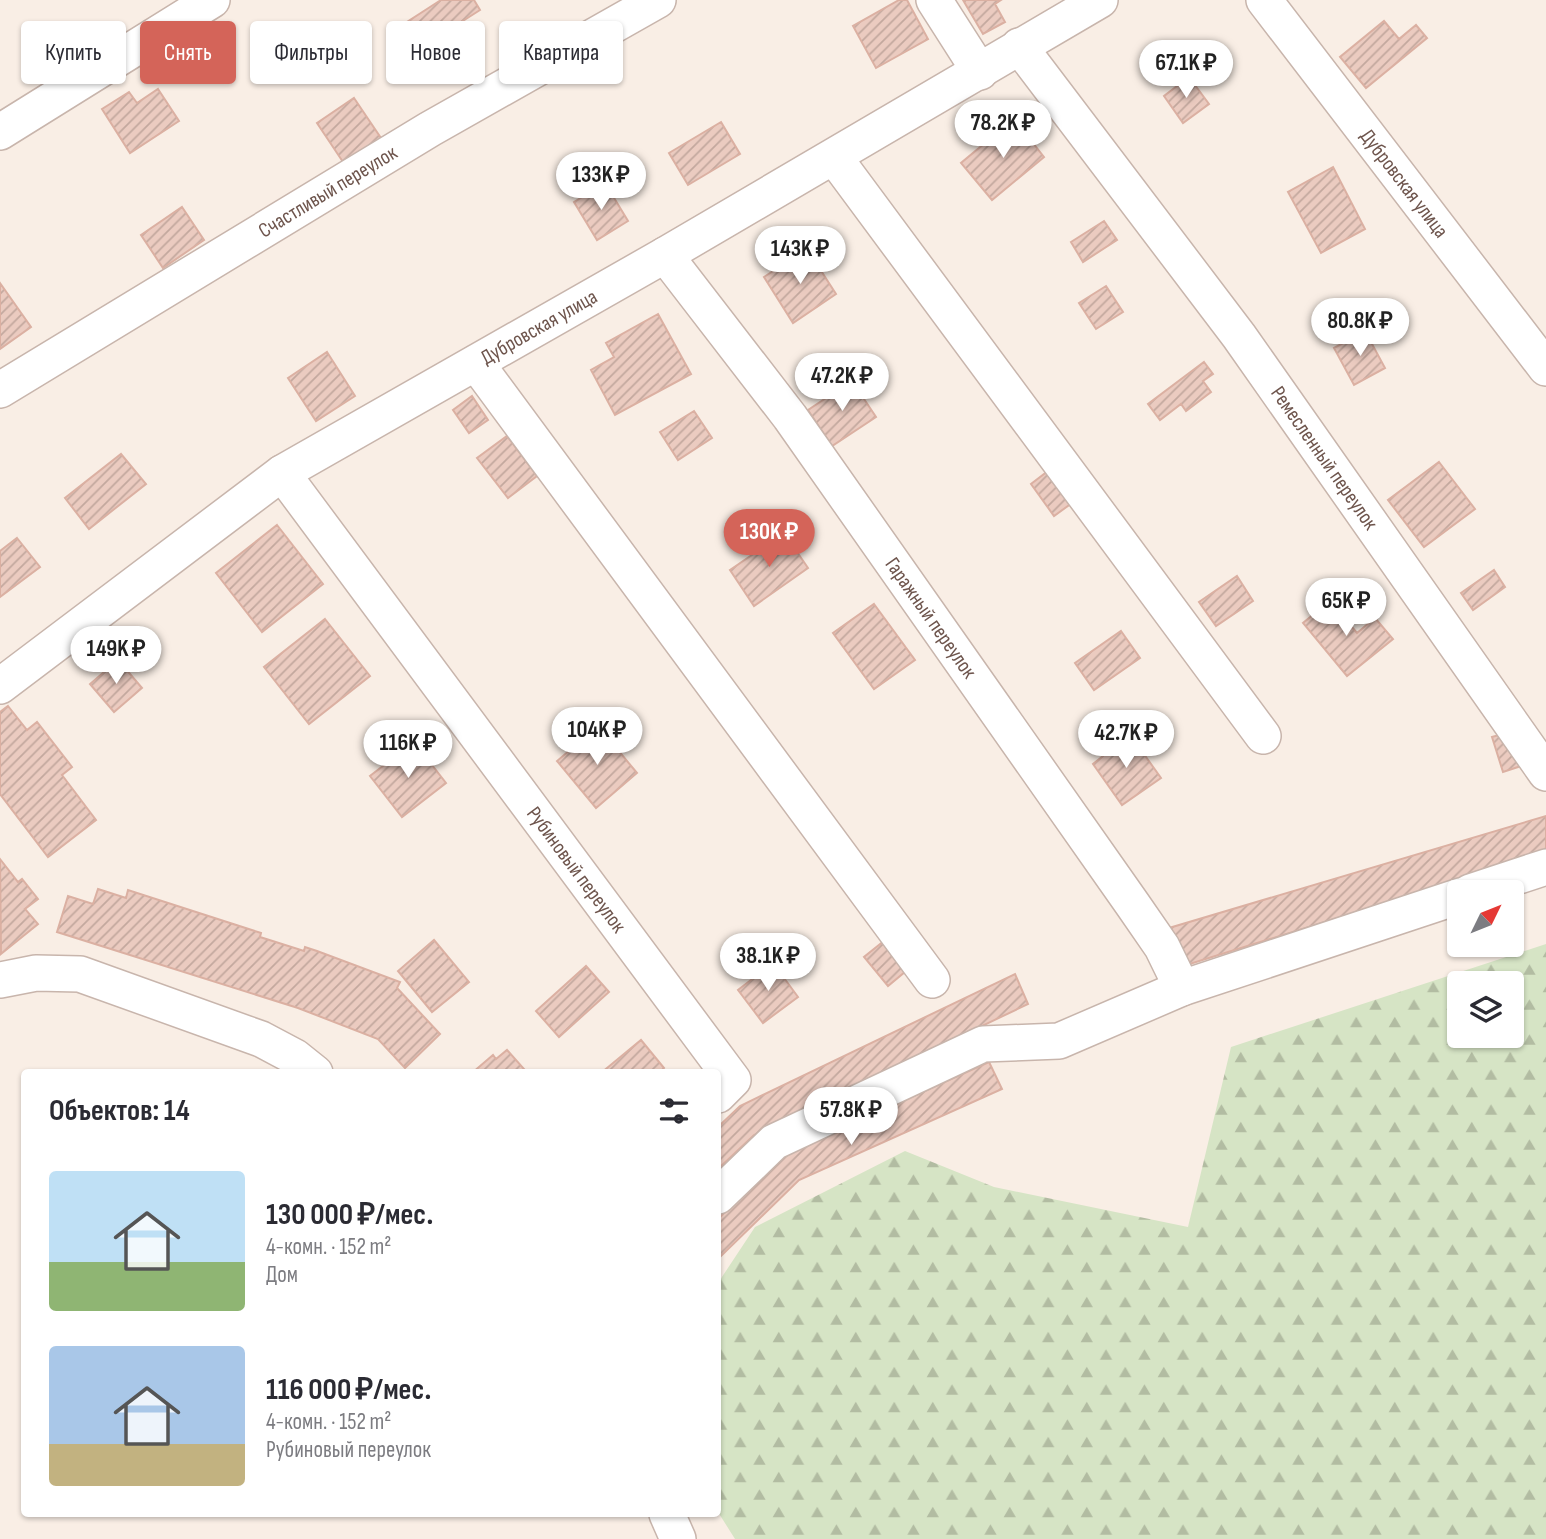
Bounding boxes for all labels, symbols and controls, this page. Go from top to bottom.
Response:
chip: Купить [21,21,126,84]
chip: Снять [140,21,236,84]
chip: Фильтры [250,21,372,84]
chip: Новое [386,21,485,84]
chip: Квартира [499,21,623,84]
pin: 67.1K ₽ [1121,41,1251,100]
text: 67.1K ₽ [1155,49,1217,77]
pin: 78.2K ₽ [938,100,1068,160]
text: 78.2K ₽ [971,109,1035,137]
street label: Дубровская улица [1355,125,1454,243]
street label: Счастливый переулок [254,140,402,243]
pin: 133K ₽ [544,152,658,212]
text: 133K ₽ [572,161,630,189]
pin: 143K ₽ [743,226,857,286]
text: 143K ₽ [771,235,829,263]
street label: Дубровская улица [477,284,602,370]
pin: 80.8K ₽ [1295,298,1425,358]
text: 80.8K ₽ [1327,307,1393,335]
pin: 47.2K ₽ [777,354,907,413]
text: 47.2K ₽ [811,362,873,390]
street label: Ремесленный переулок [1265,382,1383,535]
pin: 130K ₽ [712,510,826,569]
text: 130K ₽ [740,518,798,546]
street label: Гаражный переулок [880,553,982,683]
pin: 65K ₽ [1297,578,1395,638]
text: 65K ₽ [1321,587,1371,615]
pin: 149K ₽ [59,626,173,686]
text: 149K ₽ [86,635,146,663]
pin: 104K ₽ [540,708,654,767]
pin: 42.7K ₽ [1061,710,1191,770]
text: 104K ₽ [568,716,626,744]
text: 42.7K ₽ [1094,719,1158,747]
pin: 116K ₽ [351,720,465,780]
text: 116K ₽ [379,729,437,757]
street label: Рубиновый переулок [521,802,631,938]
north arrow [1447,880,1524,957]
map controls [1447,880,1524,1048]
pin: 38.1K ₽ [703,934,833,993]
text: 38.1K ₽ [736,942,800,970]
button: layers [1447,971,1524,1048]
pin: 57.8K ₽ [786,1088,916,1147]
icon: filters [655,1092,693,1130]
text: Объектов: 14 [49,1093,190,1129]
text: 57.8K ₽ [820,1096,882,1124]
text: 130 000 ₽/мес. [266,1197,433,1233]
icon: home [105,1199,189,1283]
text: 4-комн. · 152 m² [266,1233,391,1261]
text: Дом [266,1261,298,1289]
text: 116 000 ₽/мес. [266,1372,431,1408]
icon: home [105,1374,189,1458]
text: 4-комн. · 152 m² [266,1408,391,1436]
text: Рубиновый переулок [266,1436,431,1464]

